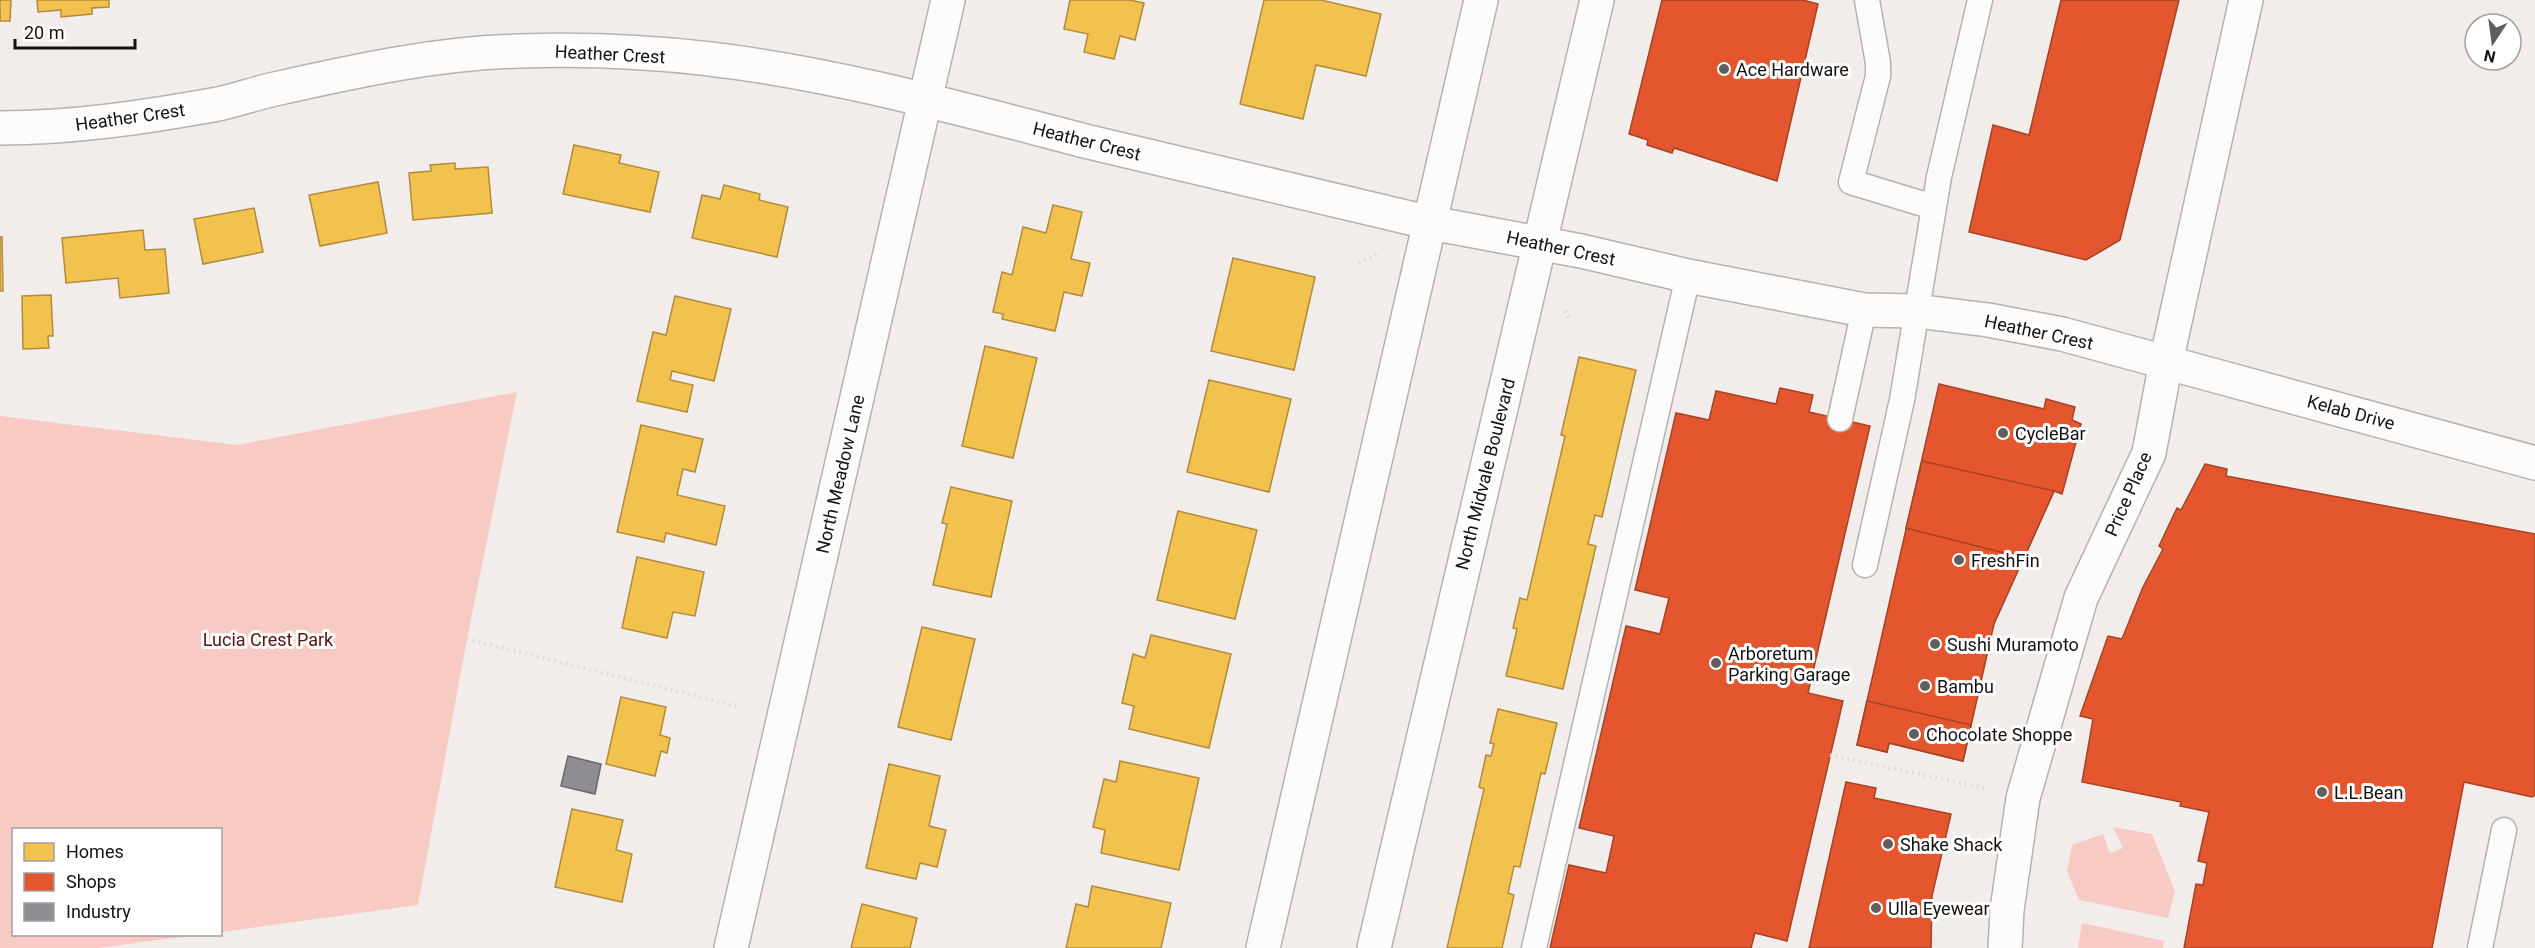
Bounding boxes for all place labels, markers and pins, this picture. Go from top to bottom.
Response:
place label: Ace Hardware [1736,59,1849,80]
marker: Ace Hardware [1717,62,1731,76]
place label: CycleBar [2015,423,2086,444]
marker: CycleBar [1996,426,2010,440]
place label: FreshFin [1971,550,2040,571]
marker: FreshFin [1952,553,1966,567]
place label: Sushi Muramoto [1947,634,2079,655]
marker: Sushi Muramoto [1928,637,1942,651]
place label: Arboretum Parking Garage [1728,643,1850,685]
marker: Arboretum Parking Garage [1709,656,1723,670]
place label: Bambu [1937,676,1994,697]
marker: Bambu [1918,679,1932,693]
place label: Chocolate Shoppe [1926,724,2072,745]
marker: Chocolate Shoppe [1907,727,1921,741]
place label: L.L.Bean [2334,782,2403,803]
marker: L.L.Bean [2315,785,2329,799]
place label: Shake Shack [1900,834,2003,855]
marker: Shake Shack [1881,837,1895,851]
place label: Ulla Eyewear [1888,898,1990,919]
marker: Ulla Eyewear [1869,901,1883,915]

